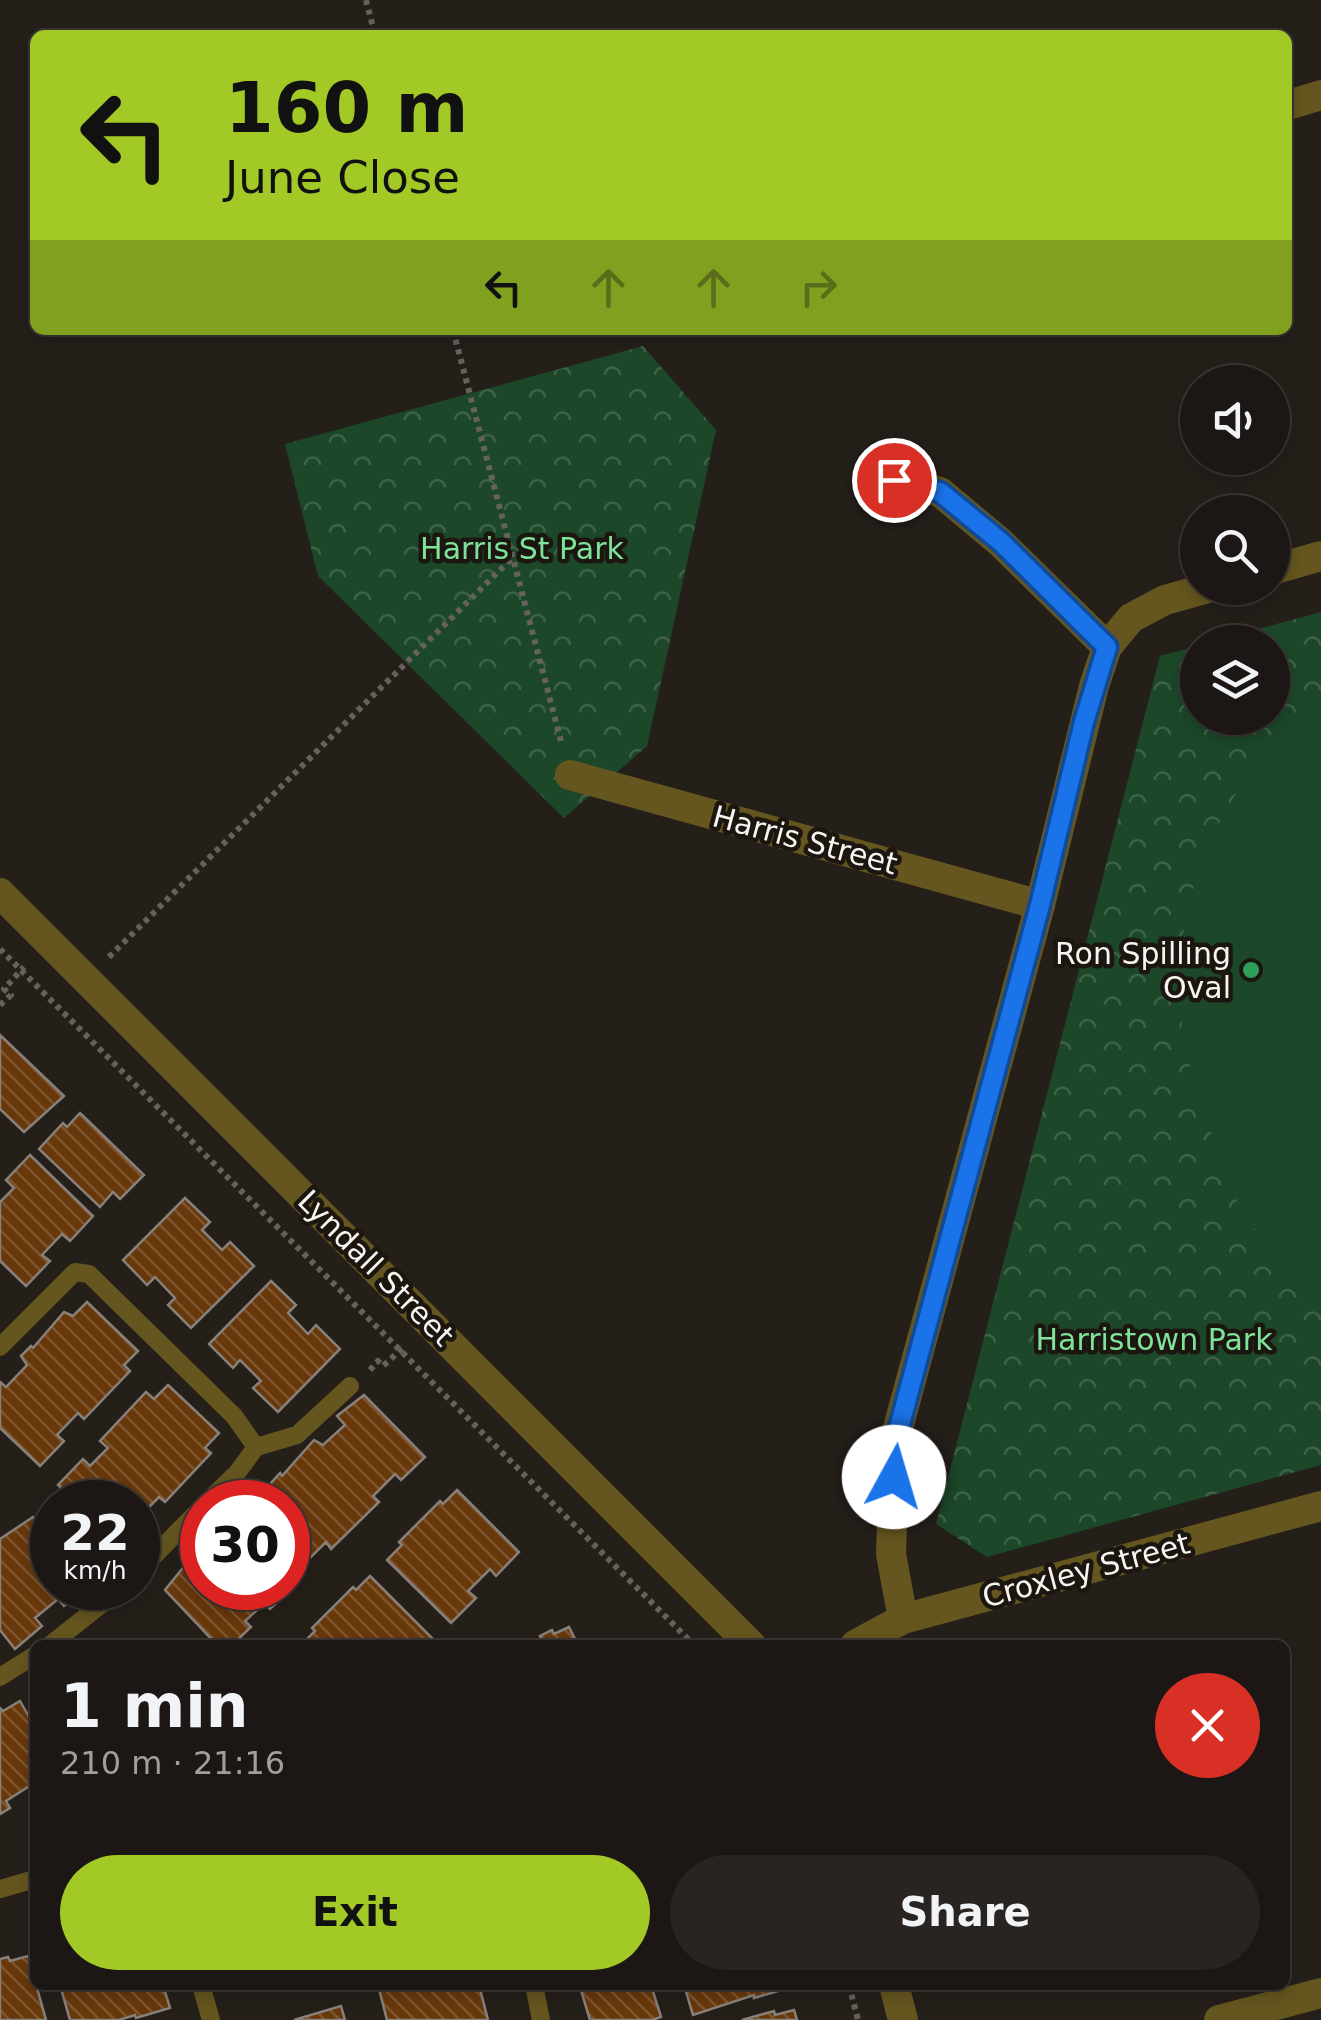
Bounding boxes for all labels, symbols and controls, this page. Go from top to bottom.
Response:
text: 160 m [225,67,468,149]
icon: left [60,70,190,200]
text: June Close [225,151,460,204]
icon: left [476,260,531,315]
icon: ahead [581,260,636,315]
icon: ahead [686,260,741,315]
icon: right [791,260,846,315]
map controls [1180,365,1290,735]
button: sound [1180,365,1290,475]
pin [852,438,937,523]
icon: arrive [867,453,922,508]
button: search [1180,495,1290,605]
park label: Harris St Park [420,531,625,566]
button: layers [1180,625,1290,735]
street label: Harris Street [709,799,901,882]
place label: Ron Spilling Oval [1055,936,1231,1005]
marker: Ron Spilling Oval [1240,959,1262,981]
street label: Lyndall Street [291,1183,461,1353]
park label: Harristown Park [1035,1322,1273,1357]
position arrow [842,1425,946,1529]
speed limit sign: 30 [180,1480,310,1610]
text: 22 [60,1504,130,1562]
street label: Croxley Street [979,1525,1194,1614]
text: km/h [63,1556,127,1585]
text: 1 min [60,1671,248,1741]
button: close [1155,1673,1260,1778]
text: 210 m · 21:16 [60,1744,285,1782]
button: Exit [60,1855,650,1970]
button: Share [670,1855,1260,1970]

